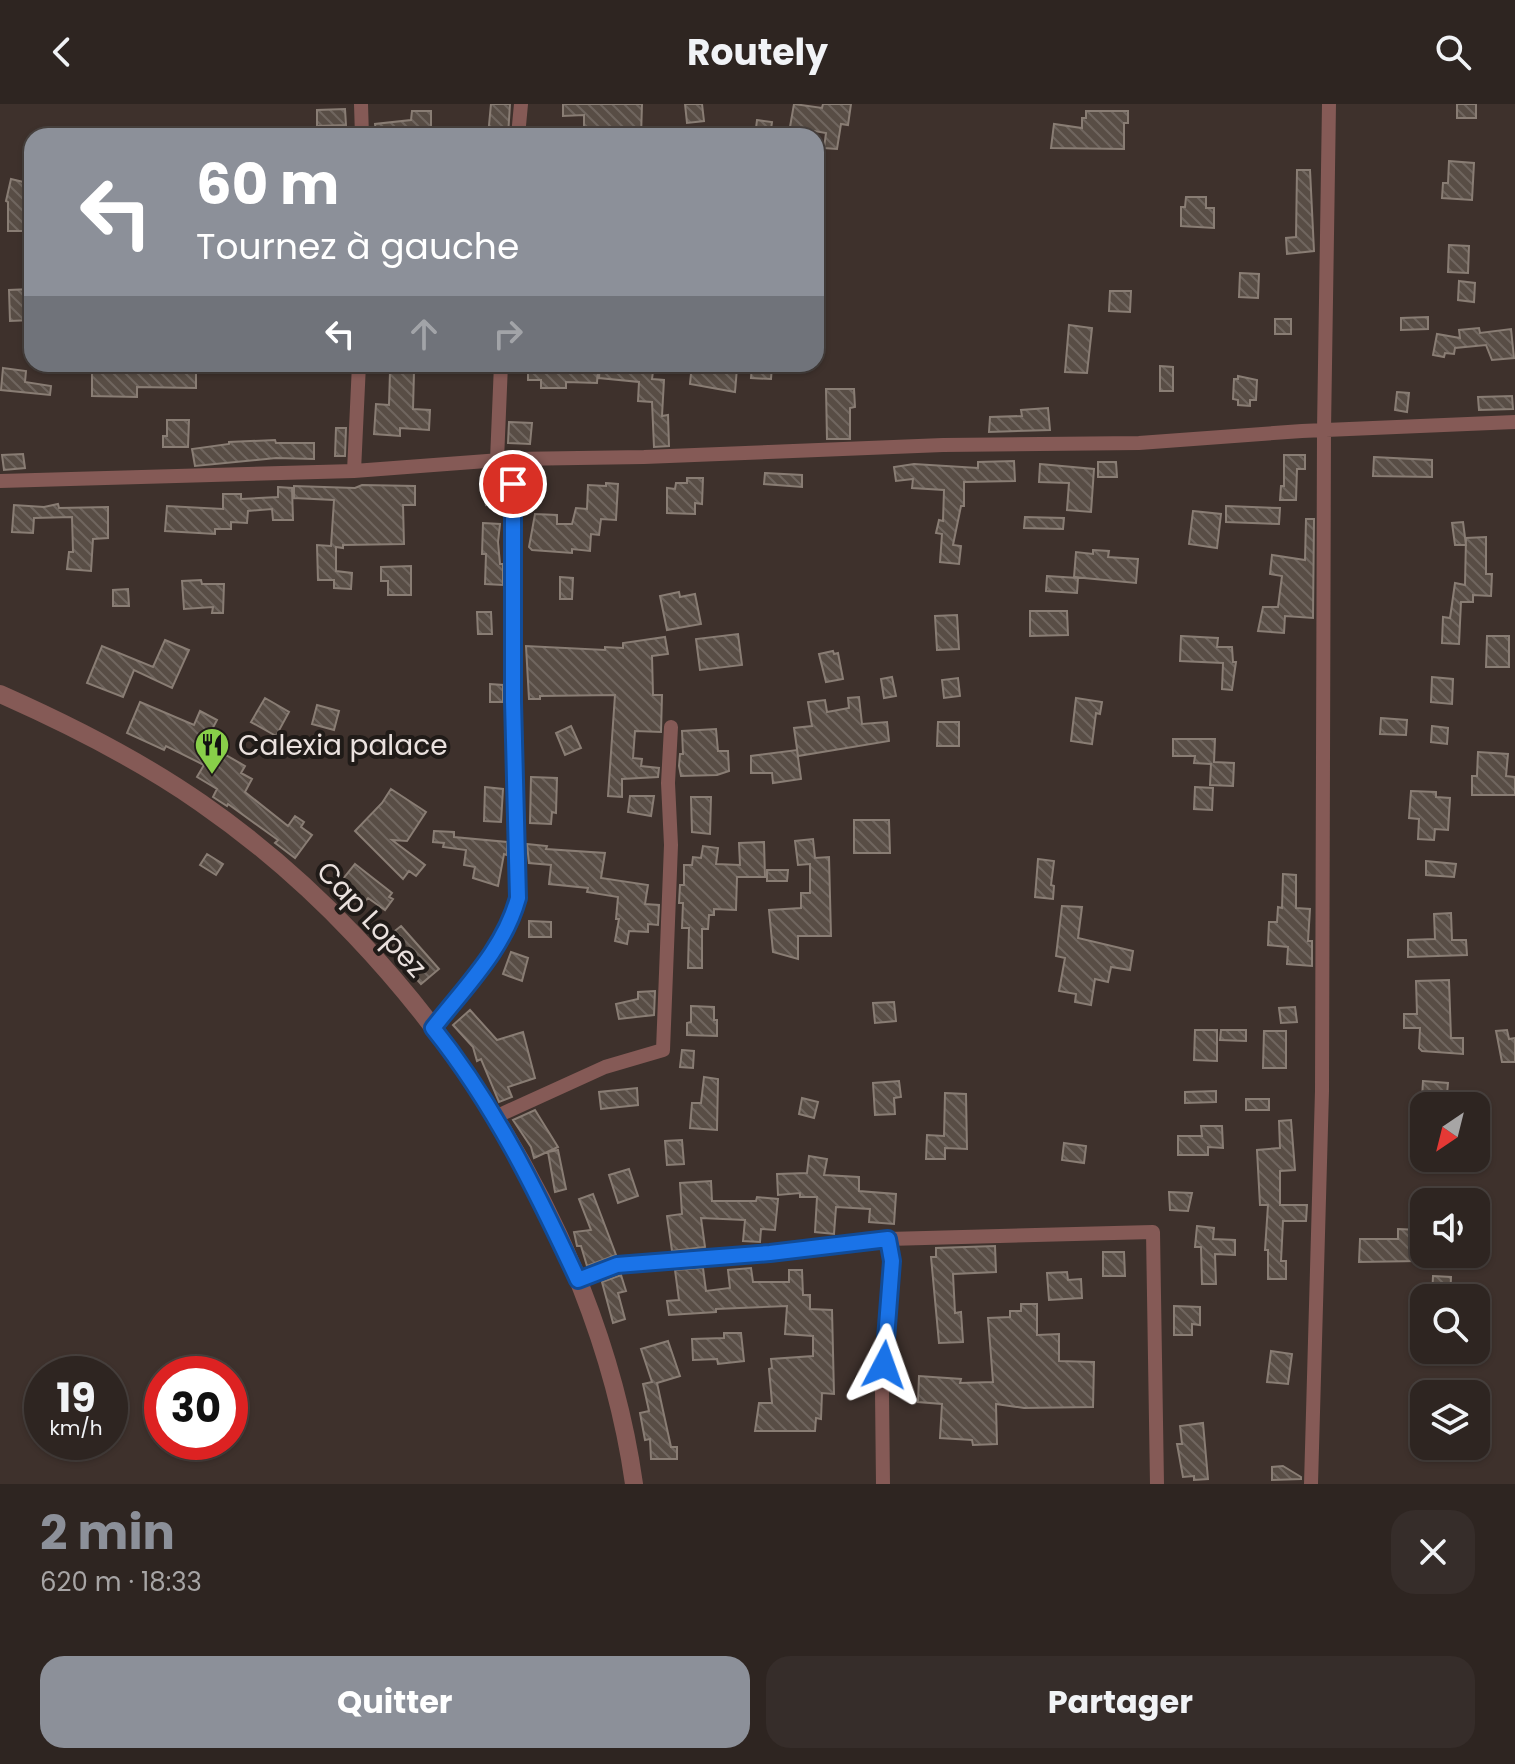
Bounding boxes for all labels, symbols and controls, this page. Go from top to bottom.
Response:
text: Routely [687,27,828,78]
icon: back [40,30,84,74]
icon: search [1431,30,1475,74]
text: 60 m [196,145,339,224]
icon: left [64,160,168,264]
text: Tournez à gauche [196,221,519,272]
icon: left [318,312,362,356]
icon: ahead [402,312,446,356]
icon: right [486,312,530,356]
pin [479,450,547,518]
icon: arrive [491,462,535,506]
restaurant icon: Calexia palace [193,726,231,776]
place label: Calexia palace [238,726,448,765]
street label: Cap Lopez [308,853,436,986]
north arrow [1410,1092,1490,1172]
map controls [1410,1092,1490,1460]
button: sound [1410,1188,1490,1268]
button: search [1410,1284,1490,1364]
position arrow [842,1323,926,1407]
speed limit sign: 30 [144,1356,248,1460]
text: 19 [56,1370,96,1426]
button: layers [1410,1380,1490,1460]
text: km/h [49,1414,103,1442]
text: 2 min [40,1499,175,1566]
button: close [1391,1510,1475,1594]
text: 620 m · 18:33 [40,1564,202,1600]
button: Quitter [40,1656,750,1748]
button: Partager [766,1656,1475,1748]

